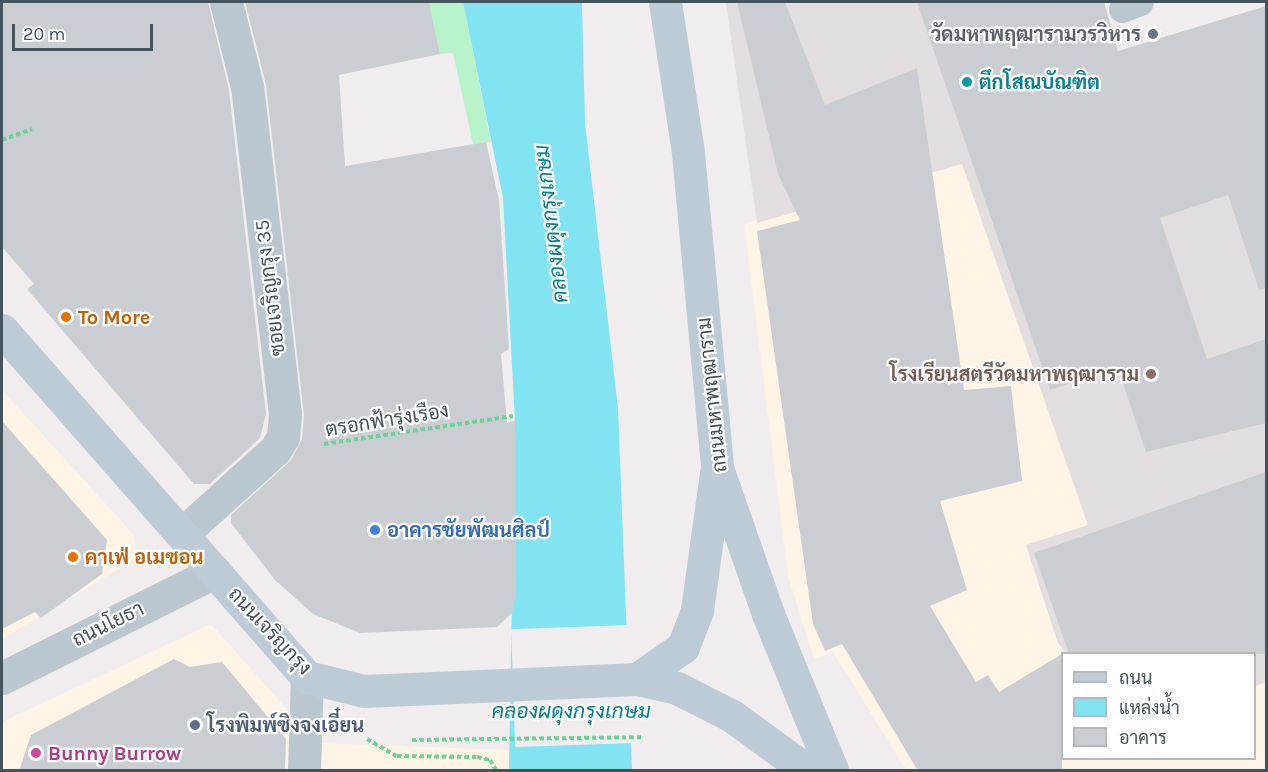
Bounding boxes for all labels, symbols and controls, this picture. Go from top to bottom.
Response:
scale bar [15,12,156,50]
place label: วัดมหาพฤฒารามวรวิหาร [931,22,1141,46]
text: 20 m [23,23,65,45]
marker: วัดมหาพฤฒารามวรวิหาร [1146,27,1160,41]
place label: ตึกโสณบัณฑิต [979,70,1100,94]
marker: ตึกโสณบัณฑิต [960,75,974,89]
water label: คลองผดุงกรุงเกษม [529,143,573,305]
street label: ซอยเจริญกรุง 35 [250,218,290,358]
place label: To More [78,305,150,329]
marker: To More [59,310,73,324]
street label: ถนนมหาพฤฒาราม [692,316,732,474]
place label: โรงเรียนสตรีวัดมหาพฤฒาราม [890,362,1139,386]
marker: โรงเรียนสตรีวัดมหาพฤฒาราม [1144,367,1158,381]
street label: ตรอกฟ้ารุ่งเรือง [324,398,450,442]
place label: อาคารชัยพัฒนศิลป์ [387,518,550,542]
marker: อาคารชัยพัฒนศิลป์ [368,523,382,537]
place label: คาเฟ่ อเมซอน [85,545,204,569]
marker: คาเฟ่ อเมซอน [66,550,80,564]
street label: ถนนเจริญกรุง [223,582,317,680]
street label: ถนนโยธา [68,596,148,652]
legend [1061,652,1256,760]
text: ถนน [1119,667,1152,689]
text: แหล่งน้ำ [1119,697,1180,719]
water label: คลองผดุงกรุงเกษม [491,698,651,724]
place label: โรงพิมพ์ซิงจงเอี๋ยน [207,713,364,737]
marker: โรงพิมพ์ซิงจงเอี๋ยน [188,718,202,732]
text: อาคาร [1119,727,1167,749]
place label: Bunny Burrow [48,741,181,765]
marker: Bunny Burrow [29,746,43,760]

